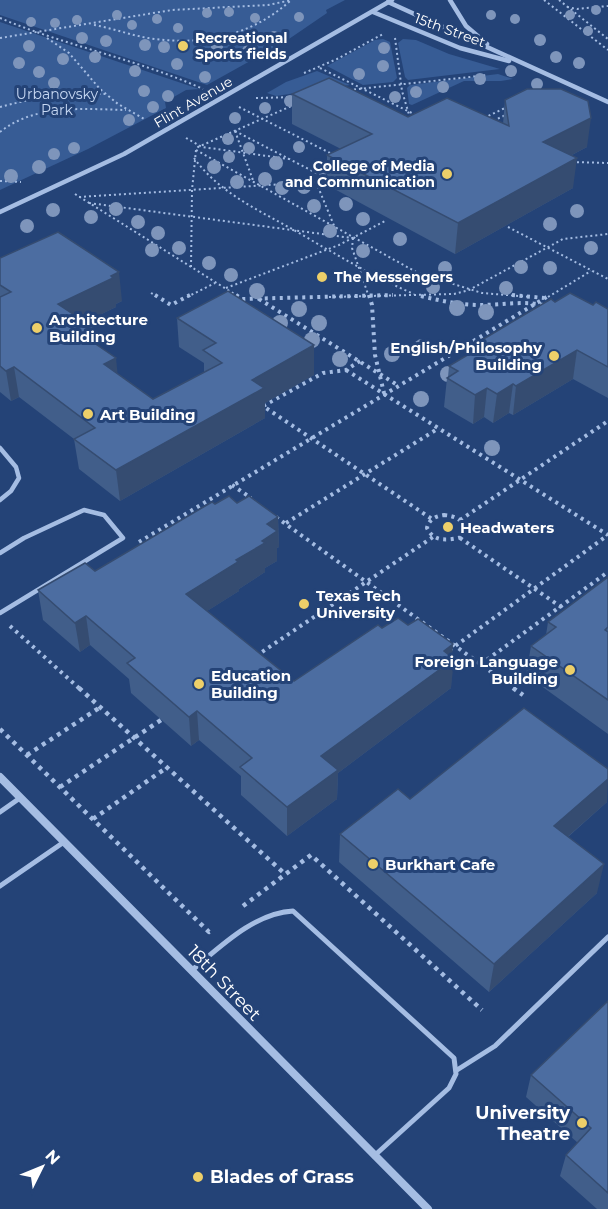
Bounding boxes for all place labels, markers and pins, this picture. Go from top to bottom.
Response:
place label: Recreational Sports fields [195,29,288,63]
marker: Recreational Sports fields [176,39,190,53]
place label: College of Media and Communication [285,157,435,191]
marker: College of Media and Communication [440,167,454,181]
place label: The Messengers [334,268,453,286]
marker: The Messengers [315,270,329,284]
place label: Architecture Building [48,310,148,346]
marker: Architecture Building [30,321,44,335]
place label: English/Philosophy Building [390,338,543,374]
marker: English/Philosophy Building [547,349,561,363]
place label: Art Building [99,405,196,424]
marker: Art Building [81,407,95,421]
place label: Headwaters [460,518,554,537]
marker: Headwaters [441,520,455,534]
place label: Texas Tech University [316,586,401,622]
marker: Texas Tech University [297,597,311,611]
place label: Foreign Language Building [414,652,558,688]
marker: Foreign Language Building [563,663,577,677]
place label: Education Building [211,666,291,702]
marker: Education Building [192,677,206,691]
place label: Burkhart Cafe [385,855,495,874]
marker: Burkhart Cafe [366,857,380,871]
place label: University Theatre [475,1102,570,1145]
marker: University Theatre [575,1116,589,1130]
place label: Blades of Grass [210,1166,354,1188]
marker: Blades of Grass [191,1170,205,1184]

